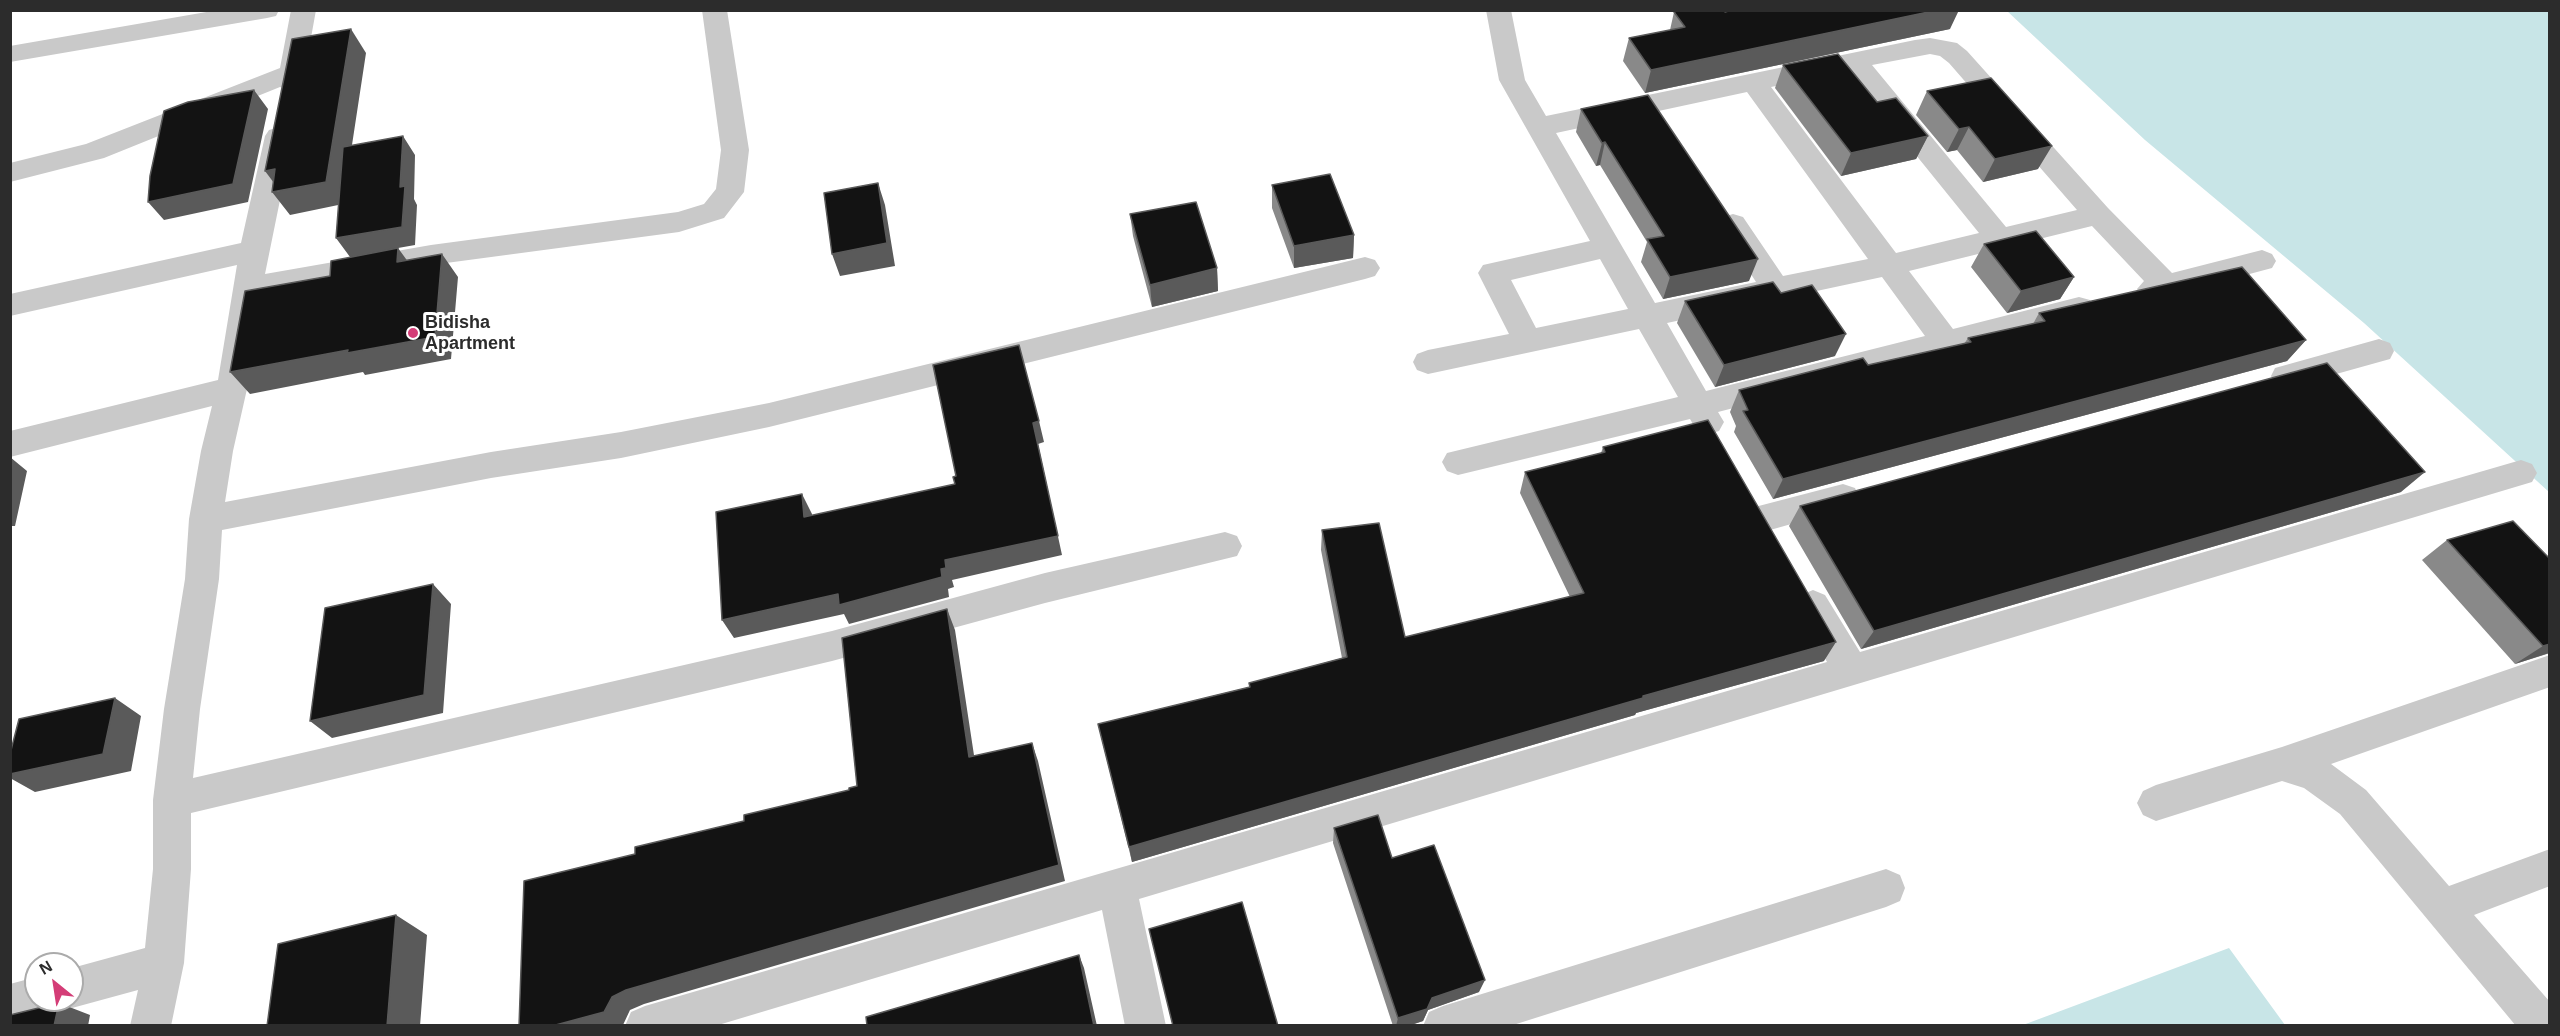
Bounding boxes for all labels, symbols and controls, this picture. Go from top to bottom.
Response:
place label: Bidisha Apartment [425,312,515,354]
marker: Bidisha Apartment [406,326,420,340]
north arrow [24,952,84,1012]
text: N [36,957,55,978]

